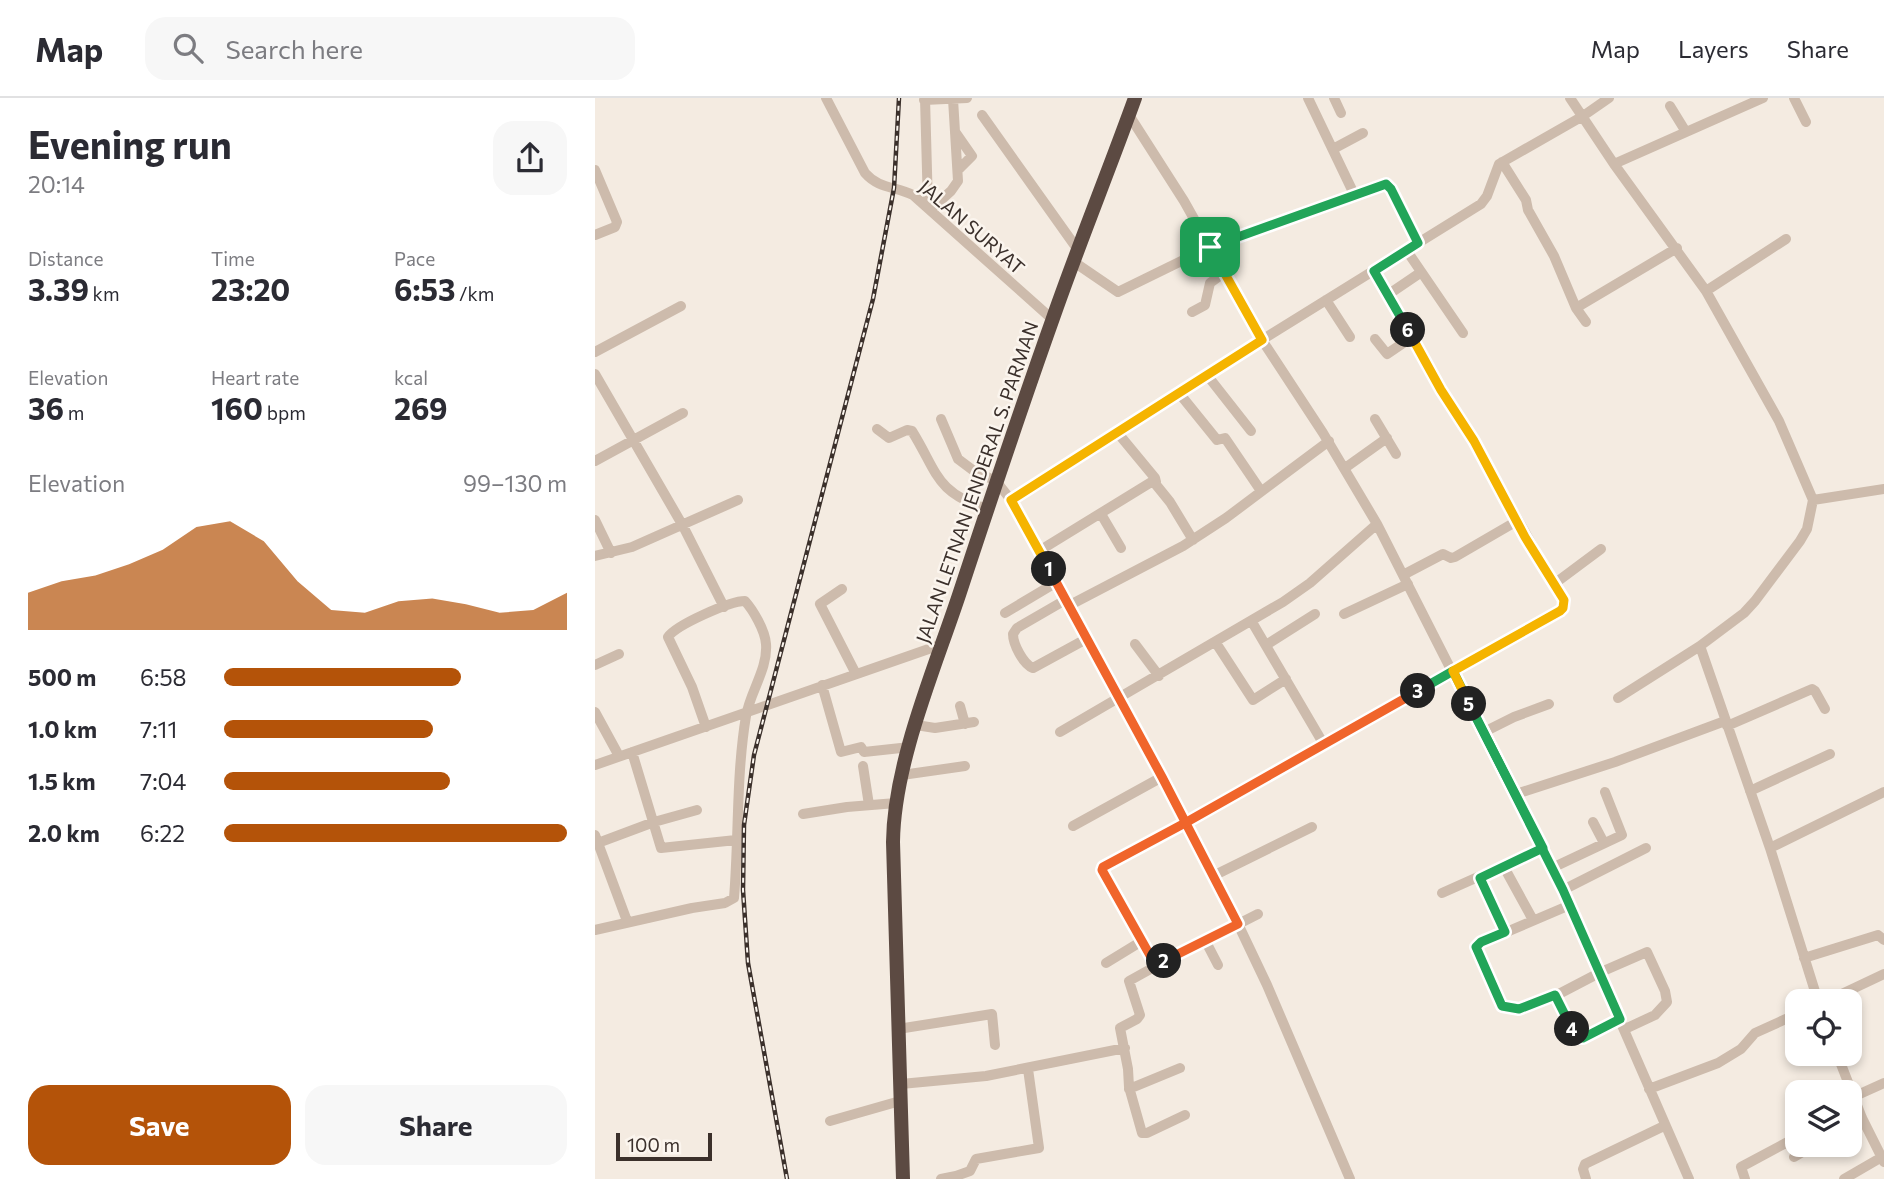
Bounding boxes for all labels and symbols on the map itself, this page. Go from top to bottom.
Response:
street label: JALAN SURYAT [915,175,1030,279]
pin [1180,217,1240,277]
pin: 6 [1391,313,1425,348]
street label: JALAN LETNAN JENDERAL S. PARMAN [911,318,1043,646]
pin: 1 [1031,552,1067,587]
pin: 3 [1401,674,1435,708]
pin: 5 [1451,686,1487,722]
pin: 2 [1147,944,1181,978]
pin: 4 [1555,1012,1590,1046]
scale bar [616,1130,712,1162]

